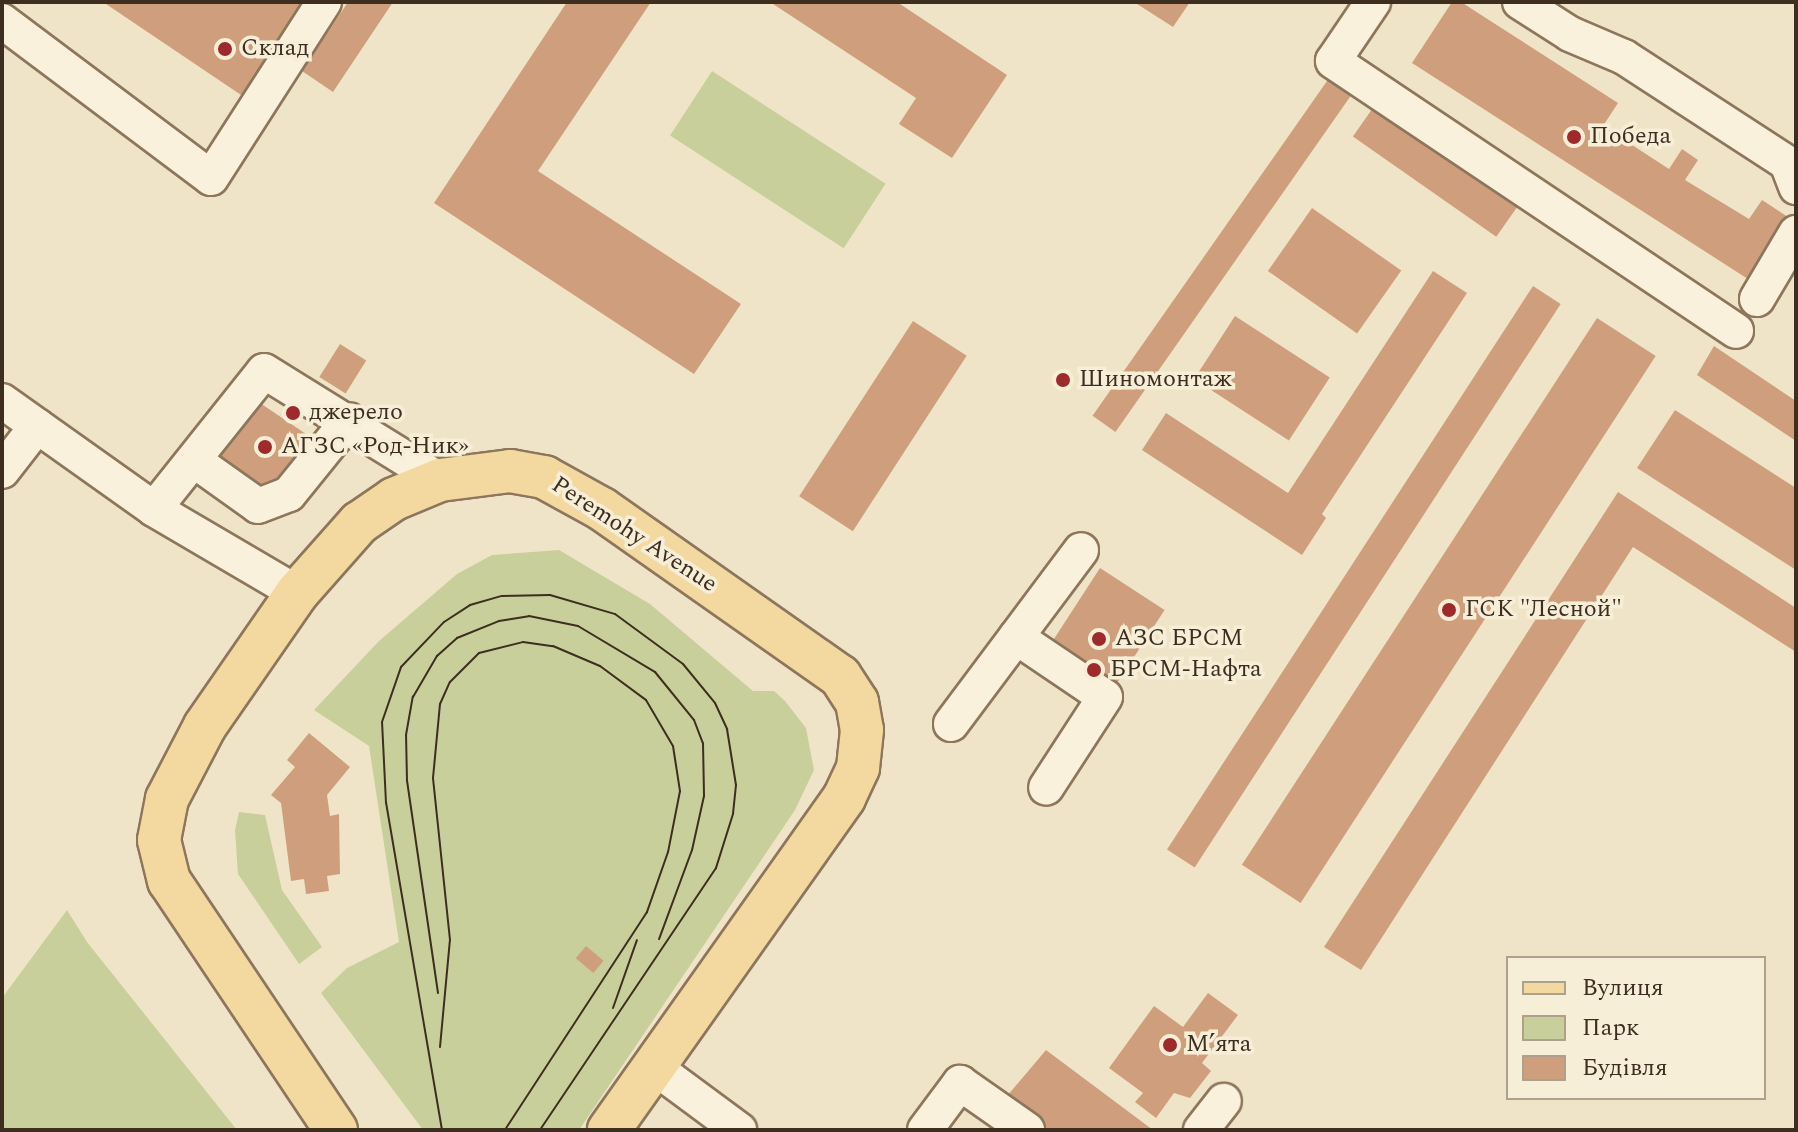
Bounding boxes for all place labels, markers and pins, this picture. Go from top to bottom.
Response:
place label: Склад [241,35,309,63]
marker: Склад [216,40,234,58]
place label: Победа [1590,123,1671,151]
marker: Победа [1565,128,1583,146]
place label: Шиномонтаж [1079,366,1232,394]
marker: Шиномонтаж [1054,371,1072,389]
place label: джерело [309,399,403,427]
marker: джерело [284,404,302,422]
place label: АГЗС «Род-Ник» [281,433,469,461]
marker: АГЗС «Род-Ник» [256,438,274,456]
place label: ГСК "Лесной" [1465,596,1622,624]
marker: ГСК "Лесной" [1440,601,1458,619]
place label: АЗС БРСМ [1115,625,1243,653]
marker: АЗС БРСМ [1090,630,1108,648]
place label: БРСМ-Hафта [1110,656,1262,684]
marker: БРСМ-Hафта [1085,661,1103,679]
place label: Мʼята [1186,1031,1251,1059]
marker: Мʼята [1161,1036,1179,1054]

